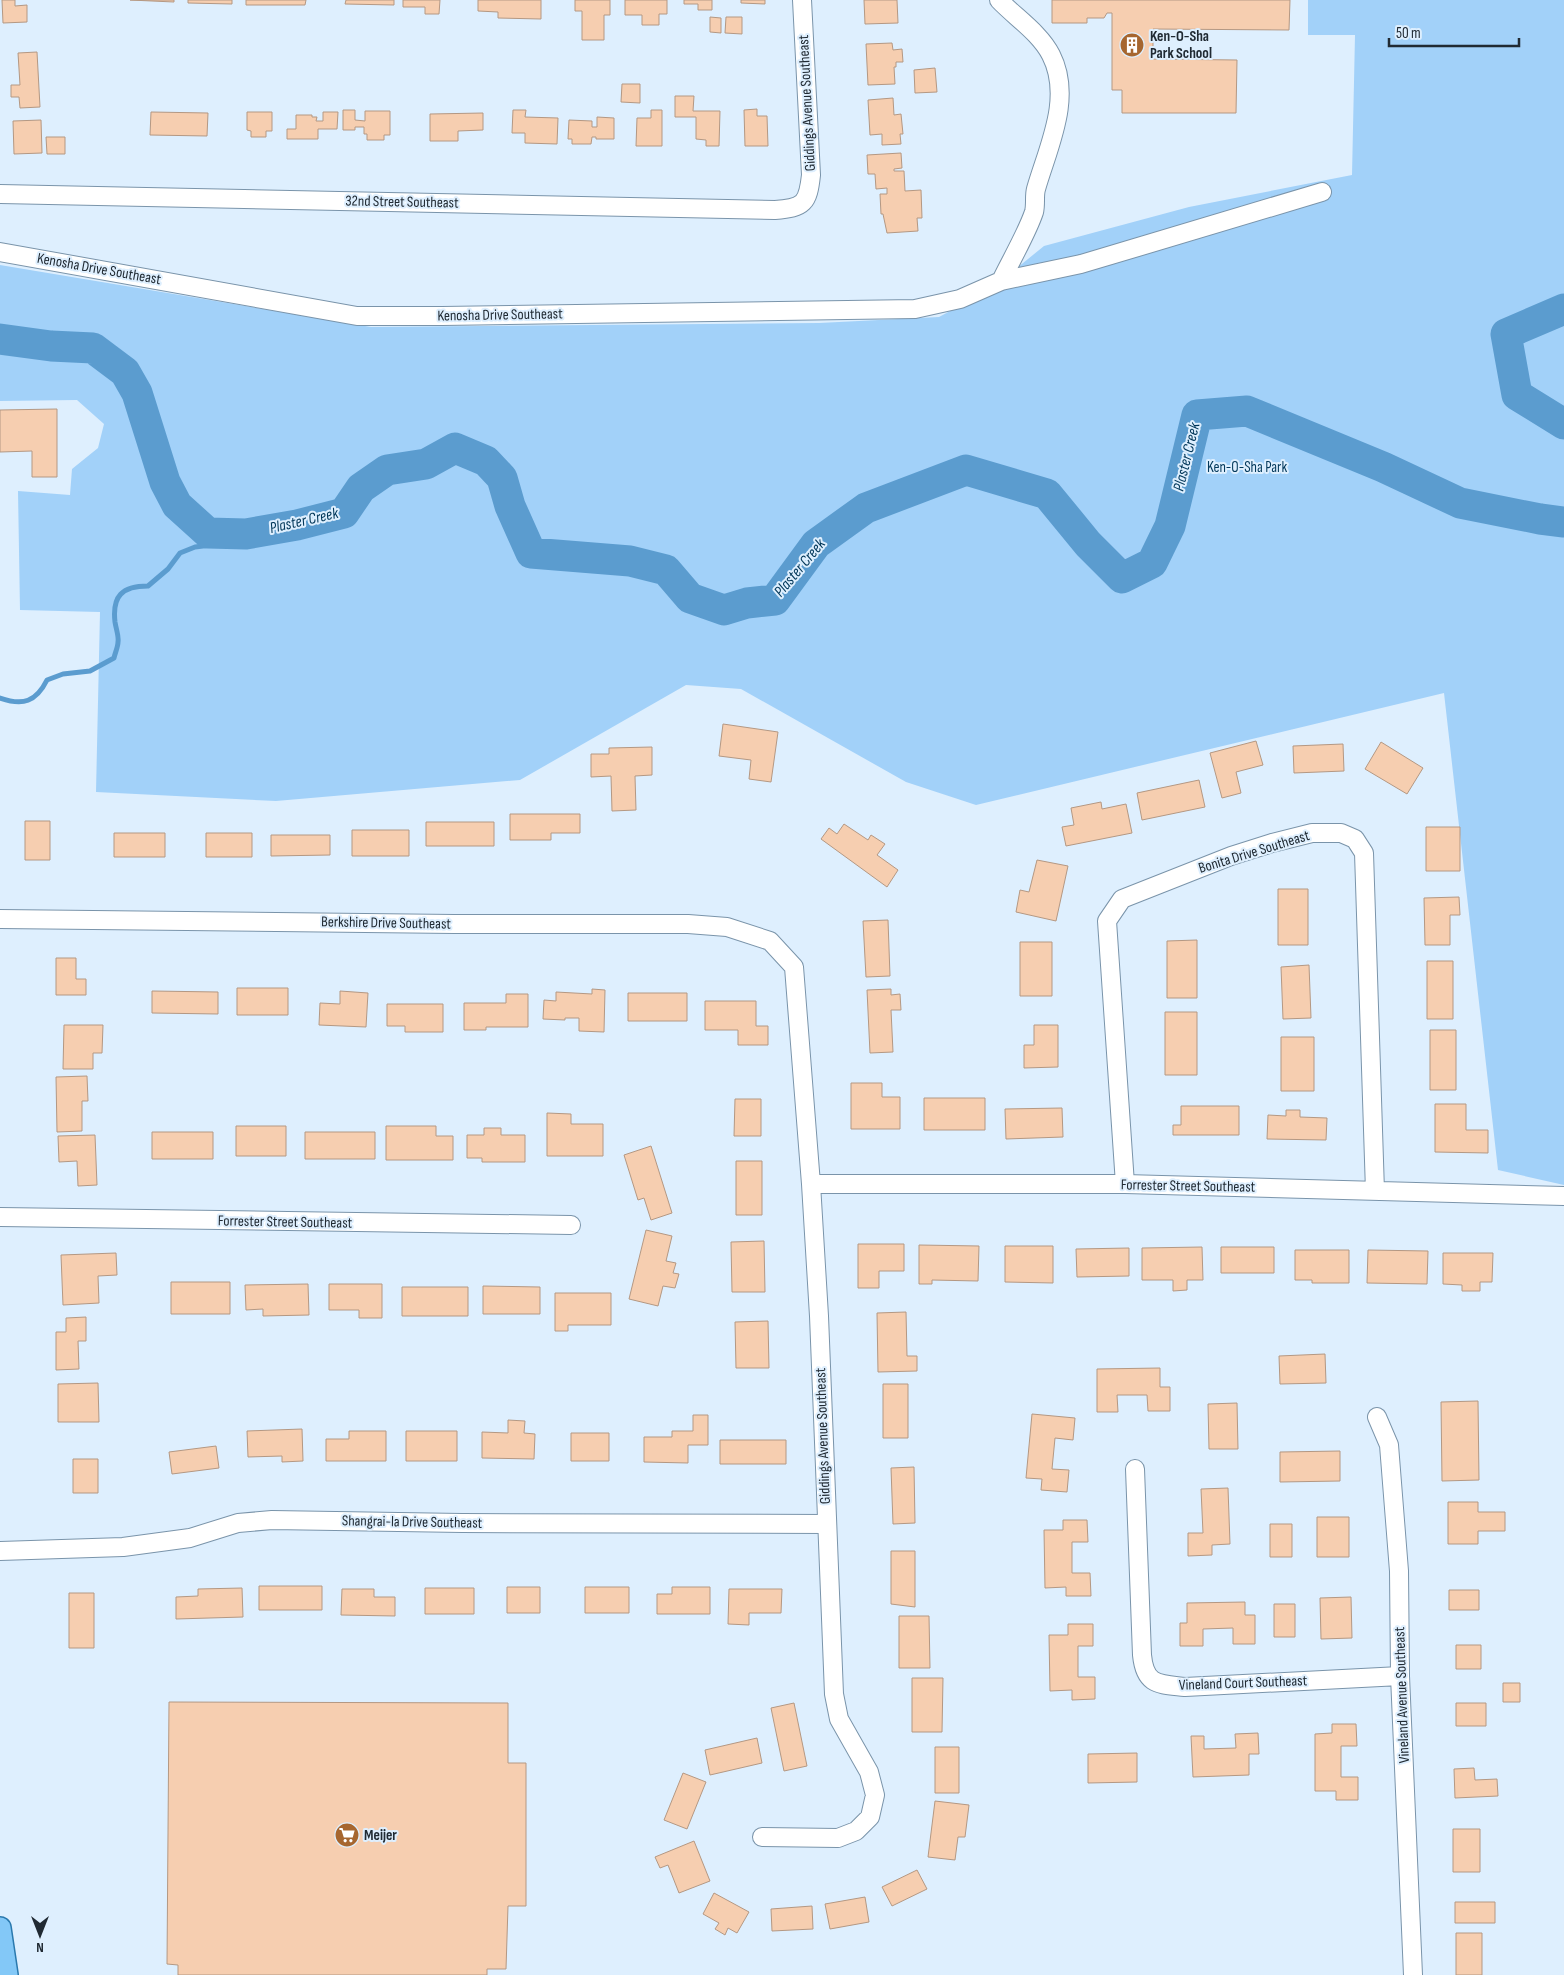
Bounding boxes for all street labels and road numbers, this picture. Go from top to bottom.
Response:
street label: Giddings Avenue Southeast [794,34,820,172]
street label: 32nd Street Southeast [345,192,459,212]
street label: Kenosha Drive Southeast [36,249,163,289]
street label: Kenosha Drive Southeast [437,304,563,326]
street label: Bonita Drive Southeast [1196,826,1312,878]
street label: Berkshire Drive Southeast [321,912,452,934]
street label: Forrester Street Southeast [1121,1175,1256,1197]
street label: Forrester Street Southeast [218,1211,353,1233]
street label: Giddings Avenue Southeast [811,1367,835,1505]
street label: Shangrai-la Drive Southeast [342,1511,483,1533]
street label: Vineland Avenue Southeast [1390,1626,1414,1763]
street label: Vineland Court Southeast [1179,1671,1308,1695]

